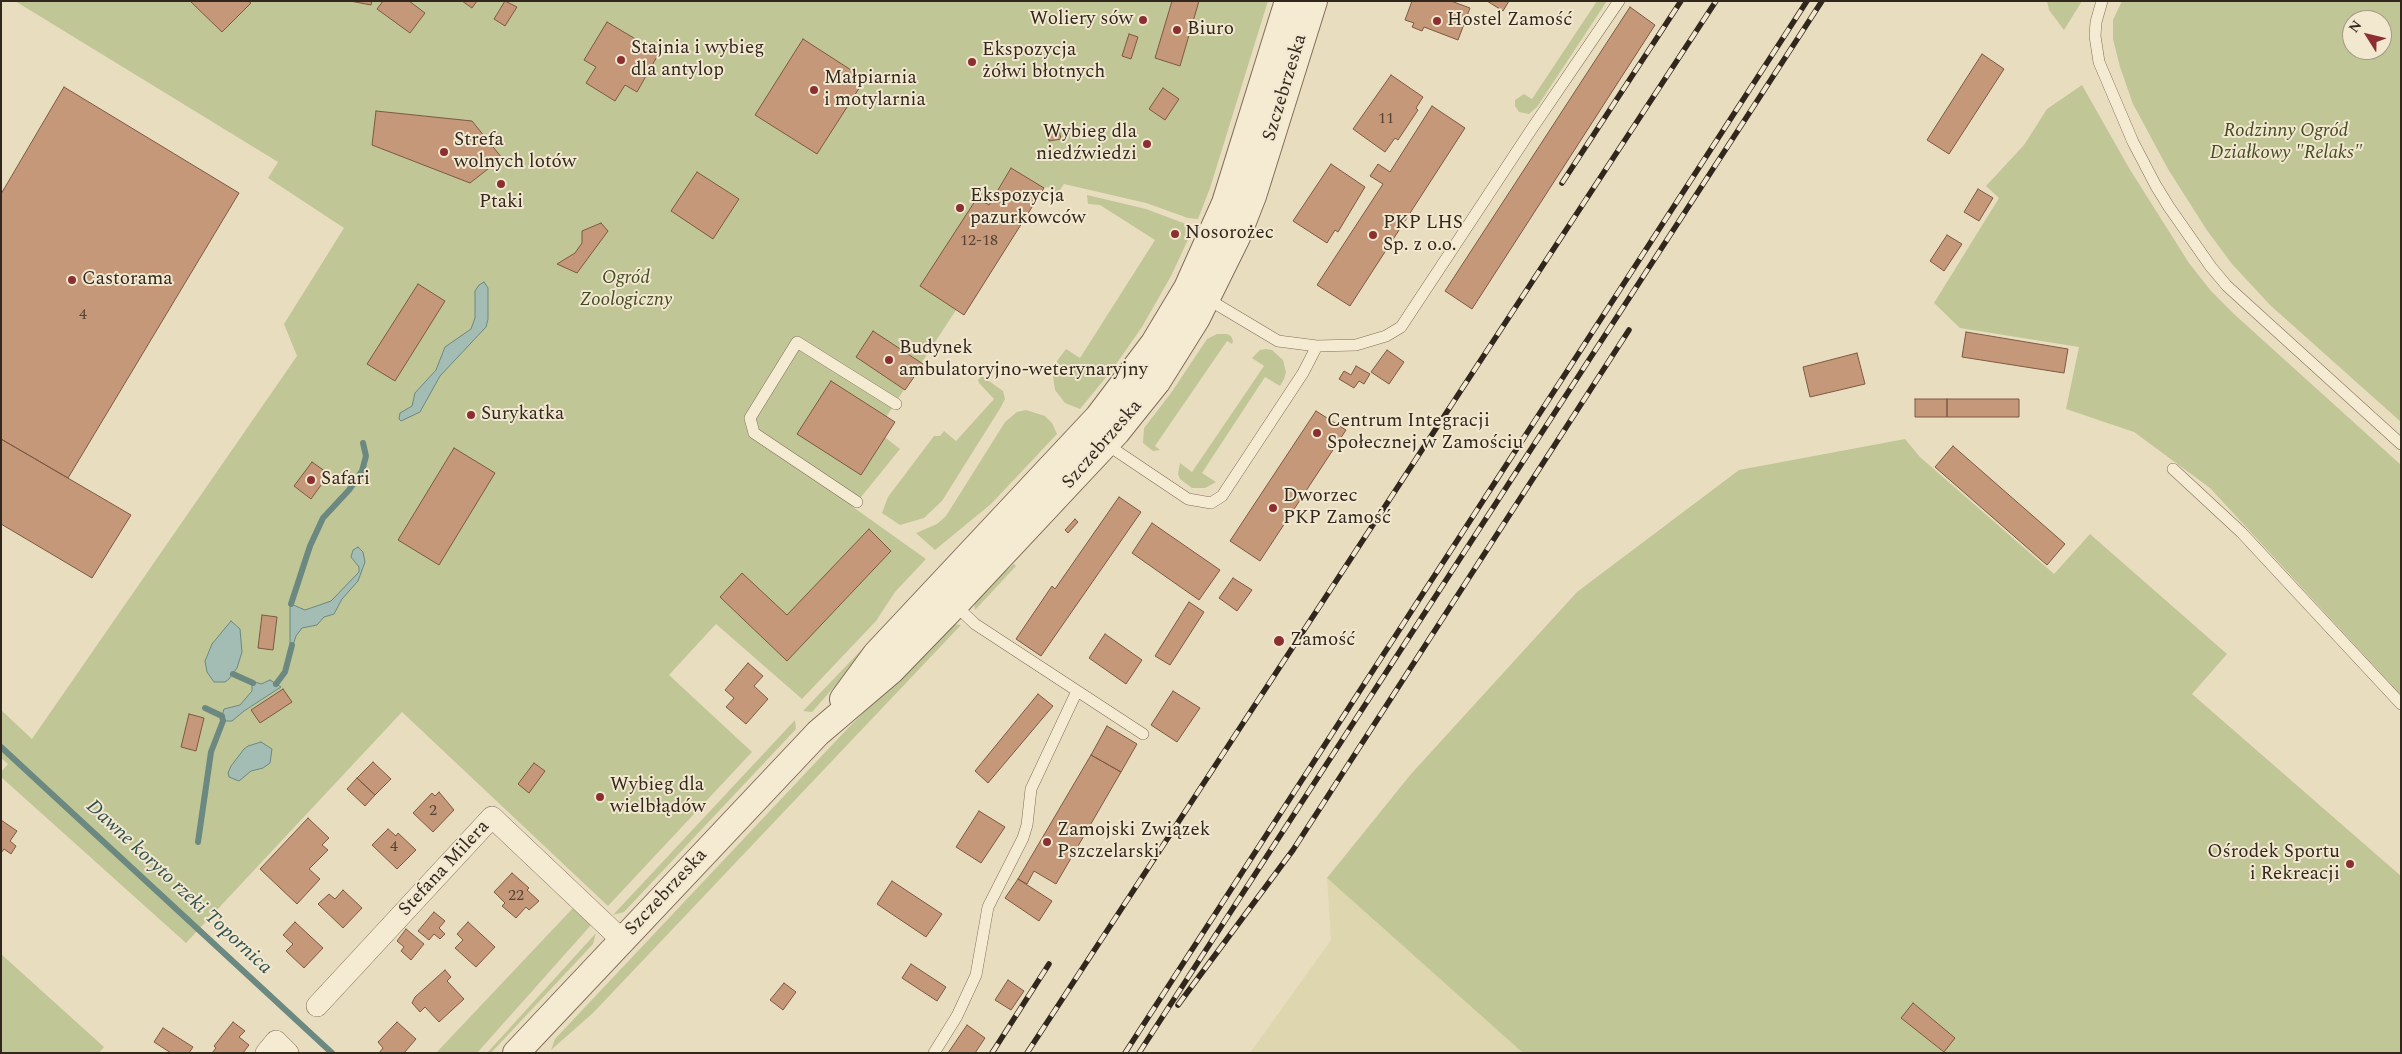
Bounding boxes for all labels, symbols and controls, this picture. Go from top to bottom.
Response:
place label: Woliery sów [1030,9,1133,31]
place label: Hostel Zamość [1447,10,1572,32]
north arrow [2342,10,2392,60]
marker: Woliery sów [1137,14,1149,26]
marker: Hostel Zamość [1431,15,1443,27]
text: N [2343,16,2367,37]
place label: Biuro [1187,19,1234,41]
marker: Biuro [1171,24,1183,36]
street label: Szczebrzeska [1259,32,1313,144]
place label: Stajnia i wybieg dla antylop [631,38,764,82]
place label: Ekspozycja żółwi błotnych [982,40,1105,84]
marker: Stajnia i wybieg dla antylop [615,54,627,66]
marker: Ekspozycja żółwi błotnych [966,56,978,68]
place label: Małpiarnia i motylarnia [824,68,926,112]
marker: Małpiarnia i motylarnia [808,84,820,96]
house number: 11 [1378,110,1394,130]
park label: Rodzinny Ogród Działkowy "Relaks" [2210,121,2362,165]
place label: Wybieg dla niedźwiedzi [1036,122,1137,166]
place label: Strefa wolnych lotów [454,130,576,174]
marker: Wybieg dla niedźwiedzi [1141,138,1153,150]
marker: Strefa wolnych lotów [438,146,450,158]
marker: Ptaki [495,178,507,190]
place label: Ekspozycja pazurkowców [970,186,1086,230]
place label: Ptaki [479,192,523,214]
marker: Ekspozycja pazurkowców [954,202,966,214]
place label: PKP LHS Sp. z o.o. [1383,213,1463,257]
place label: Nosorożec [1185,223,1274,245]
marker: Nosorożec [1169,228,1181,240]
marker: PKP LHS Sp. z o.o. [1367,229,1379,241]
house number: 12-18 [960,232,998,252]
park label: Ogród Zoologiczny [580,268,672,312]
place label: Castorama [82,269,173,291]
marker: Castorama [66,274,78,286]
house number: 4 [79,306,87,326]
place label: Budynek ambulatoryjno-weterynaryjny [899,338,1148,382]
marker: Budynek ambulatoryjno-weterynaryjny [883,354,895,366]
street label: Szczebrzeska [1058,396,1148,494]
place label: Surykatka [481,404,564,426]
marker: Surykatka [465,409,477,421]
place label: Centrum Integracji Społecznej w Zamościu [1327,411,1523,455]
marker: Centrum Integracji Społecznej w Zamościu [1311,427,1323,439]
place label: Safari [321,469,370,491]
marker: Safari [305,474,317,486]
place label: Dworzec PKP Zamość [1283,486,1391,530]
marker: Dworzec PKP Zamość [1267,502,1279,514]
place label: Zamość [1290,630,1355,652]
marker: Zamość [1272,634,1286,648]
place label: Wybieg dla wielbłądów [610,775,706,819]
marker: Wybieg dla wielbłądów [594,791,606,803]
water label: Dawne koryto rzeki Topornica [80,796,276,980]
house number: 2 [429,802,437,822]
street label: Stefana Milera [395,816,495,922]
place label: Zamojski Związek Pszczelarski [1057,820,1210,864]
marker: Zamojski Związek Pszczelarski [1041,836,1053,848]
house number: 4 [390,838,398,858]
place label: Ośrodek Sportu i Rekreacji [2207,842,2340,886]
street label: Szczebrzeska [621,845,713,941]
marker: Ośrodek Sportu i Rekreacji [2344,858,2356,870]
house number: 22 [508,887,524,907]

